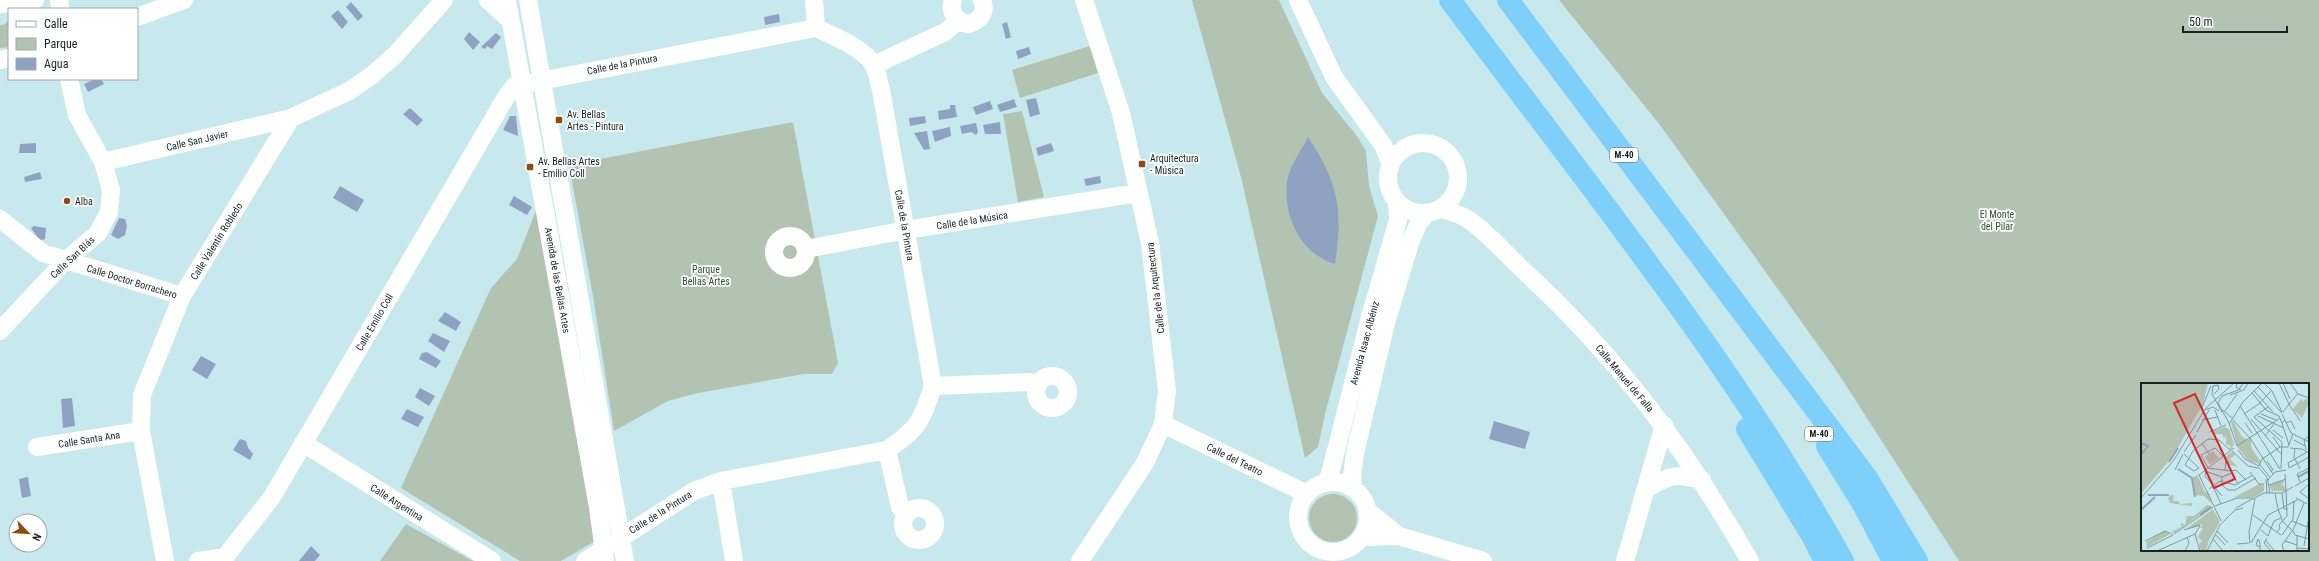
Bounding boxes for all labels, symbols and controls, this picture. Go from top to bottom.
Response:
legend [8,8,138,80]
scale bar [2183,8,2287,34]
text: 50 m [2189,15,2213,29]
text: Calle [44,17,68,31]
text: Parque [44,37,78,51]
street label: Calle de la Pintura [586,52,658,77]
text: Agua [44,57,69,71]
place label: Av. Bellas Artes - Pintura [567,109,624,132]
marker: Av. Bellas Artes - Pintura [554,115,564,125]
street label: Calle San Javier [165,128,229,153]
road number: M-40 [1610,148,1638,162]
place label: Arquitectura - Música [1150,153,1199,176]
place label: Av. Bellas Artes - Emilio Coll [538,156,600,179]
marker: Arquitectura - Música [1137,159,1147,169]
marker: Av. Bellas Artes - Emilio Coll [525,162,535,172]
street label: Calle de la Pintura [893,189,916,261]
marker: Alba [62,196,72,206]
place label: Alba [75,196,93,207]
street label: Calle Valentín Robledo [188,201,245,282]
street label: Calle de la Música [936,209,1009,232]
park label: El Monte del Pilar [1980,209,2015,232]
street label: Avenida de las Bellas Artes [543,226,572,334]
street label: Calle San Blás [48,234,97,281]
street label: Calle de la Arquitectura [1144,241,1167,334]
street label: Calle Doctor Borrachero [85,262,178,300]
park label: Parque Bellas Artes [682,264,730,287]
street label: Calle Emilio Coll [354,292,395,353]
street label: Avenida Isaac Albéniz [1348,300,1381,386]
street label: Calle Manuel de Falla [1593,343,1656,414]
inset map [2141,383,2309,551]
road number: M-40 [1805,427,1833,441]
street label: Calle Santa Ana [57,429,121,450]
street label: Calle del Teatro [1205,441,1265,478]
street label: Calle Argentina [368,482,425,523]
street label: Calle de la Pintura [627,489,694,536]
north arrow [8,513,48,553]
text: N [29,531,44,543]

